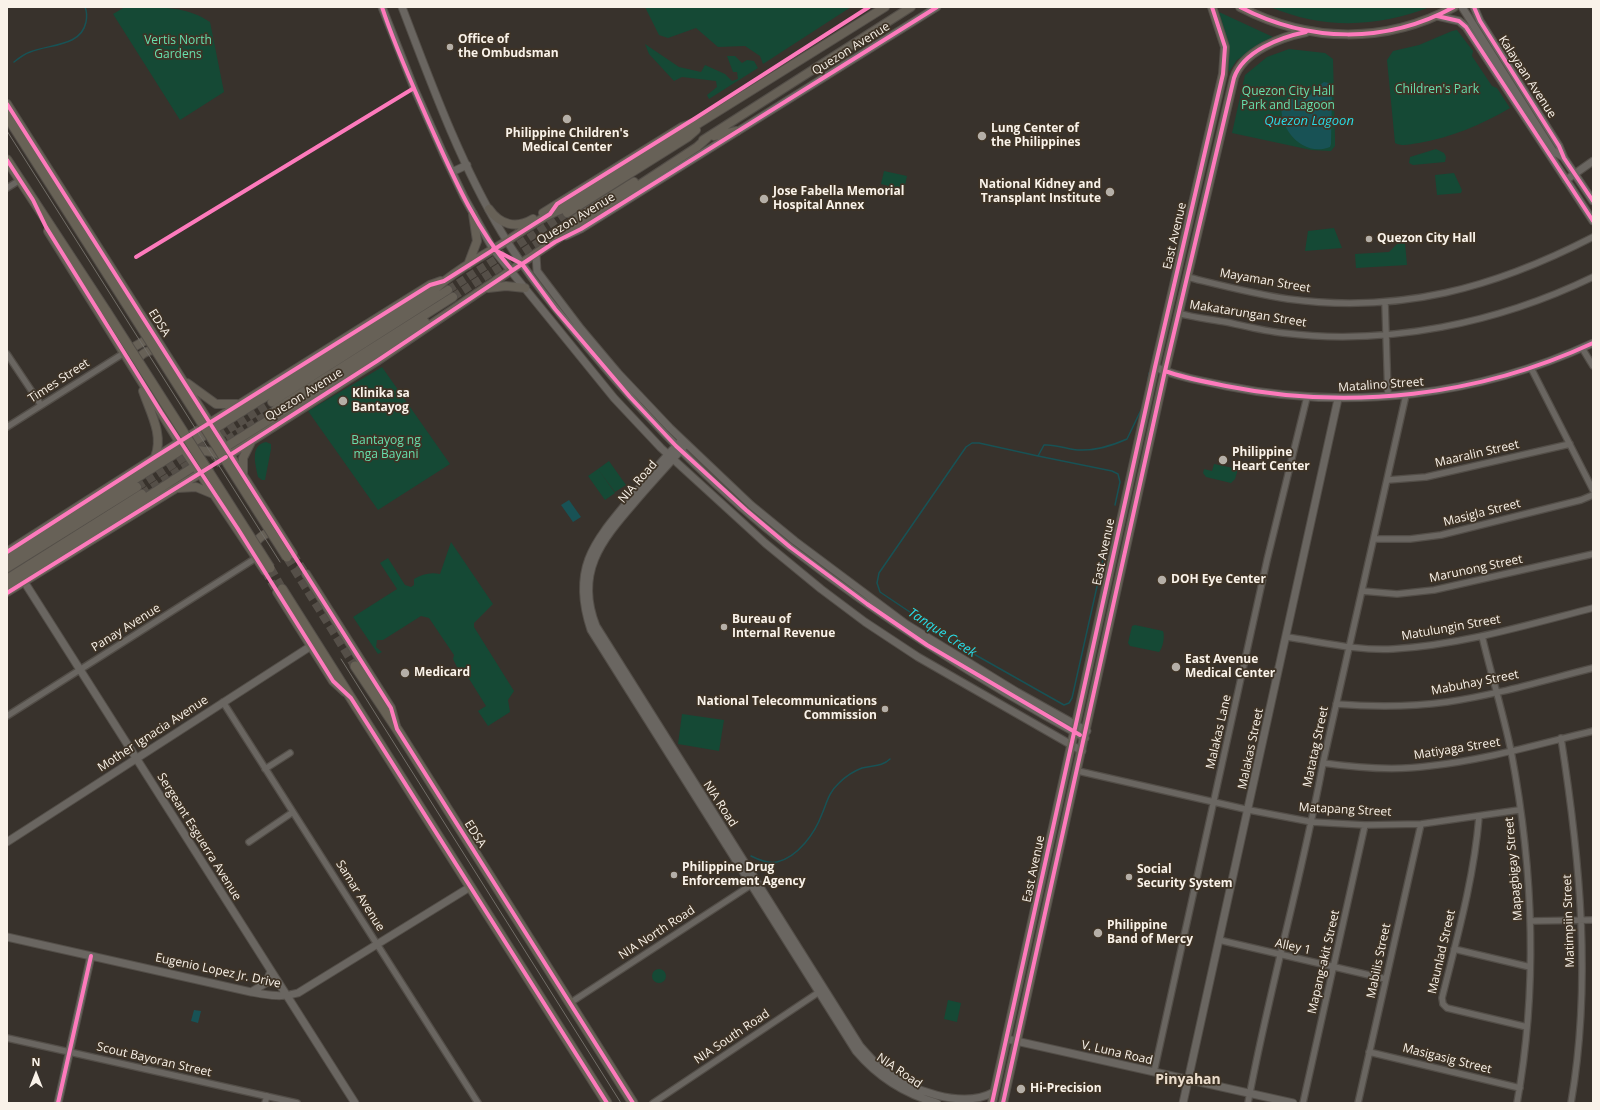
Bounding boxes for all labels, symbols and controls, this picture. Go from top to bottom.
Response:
street label: Quezon Avenue [810,19,892,79]
place label: Office of the Ombudsman [458,33,559,61]
street label: Kalayaan Avenue [1495,33,1559,121]
park label: Vertis North Gardens [144,34,212,62]
marker: Office of the Ombudsman [445,42,455,52]
park label: Children's Park [1395,83,1479,97]
park label: Quezon City Hall Park and Lagoon [1241,85,1335,113]
marker: Philippine Children's Medical Center [561,113,573,125]
water label: Quezon Lagoon [1264,113,1354,129]
place label: Lung Center of the Philippines [991,122,1081,150]
place label: Philippine Children's Medical Center [505,127,629,155]
marker: Lung Center of the Philippines [976,130,988,142]
place label: National Kidney and Transplant Institute [979,178,1101,206]
place label: Jose Fabella Memorial Hospital Annex [773,185,904,213]
marker: National Kidney and Transplant Institute [1104,186,1116,198]
street label: Quezon Avenue [534,190,618,248]
marker: Jose Fabella Memorial Hospital Annex [758,193,770,205]
street label: East Avenue [1160,201,1190,271]
place label: Quezon City Hall [1377,232,1476,246]
marker: Quezon City Hall [1364,234,1374,244]
street label: Mayaman Street [1218,266,1312,296]
street label: Makatarungan Street [1189,298,1307,330]
street label: EDSA [145,307,173,339]
street label: Times Street [26,356,92,406]
street label: Quezon Avenue [263,365,345,425]
street label: Matalino Street [1338,375,1424,395]
place label: Klinika sa Bantayog [352,387,410,415]
marker: Klinika sa Bantayog [337,395,349,407]
park label: Bantayog ng mga Bayani [351,434,421,462]
street label: Maaralin Street [1434,437,1520,471]
place label: Philippine Heart Center [1232,446,1310,474]
marker: Philippine Heart Center [1217,454,1229,466]
street label: NIA Road [616,458,660,506]
street label: Masigla Street [1442,496,1522,530]
street label: East Avenue [1090,517,1118,587]
street label: Marunong Street [1428,552,1524,586]
place label: DOH Eye Center [1171,573,1266,587]
marker: DOH Eye Center [1156,574,1168,586]
street label: Panay Avenue [89,601,163,655]
water label: Tanque Creek [905,605,979,661]
street label: Matulungin Street [1400,612,1502,644]
place label: Bureau of Internal Revenue [732,613,835,641]
marker: Bureau of Internal Revenue [719,622,729,632]
place label: East Avenue Medical Center [1185,653,1275,681]
marker: East Avenue Medical Center [1170,661,1182,673]
place label: Medicard [414,666,470,680]
marker: Medicard [399,667,411,679]
street label: Mabuhay Street [1430,667,1520,699]
street label: Mother Ignacia Avenue [95,693,211,775]
street label: Malakas Lane [1203,693,1235,771]
place label: National Telecommunications Commission [697,695,877,723]
marker: National Telecommunications Commission [880,704,890,714]
street label: Matatag Street [1300,705,1332,789]
street label: Malakas Street [1235,707,1267,791]
street label: Matiyaga Street [1413,735,1501,763]
street label: Sergeant Esguerra Avenue [154,771,244,903]
street label: NIA Road [700,778,740,830]
street label: Matapang Street [1298,800,1392,820]
street label: Mapagbigay Street [1502,816,1526,922]
street label: EDSA [461,818,489,850]
street label: East Avenue [1020,834,1048,904]
street label: Samar Avenue [332,858,388,934]
place label: Philippine Drug Enforcement Agency [682,861,806,889]
place label: Social Security System [1137,863,1233,891]
marker: Philippine Drug Enforcement Agency [669,870,679,880]
marker: Social Security System [1124,872,1134,882]
street label: Matimpiin Street [1560,874,1578,968]
street label: NIA North Road [616,903,698,963]
street label: Mapang-akit Street [1305,909,1343,1015]
street label: Maunlad Street [1425,909,1459,995]
place label: Philippine Band of Mercy [1107,919,1193,947]
street label: Mabilis Street [1364,922,1394,1000]
marker: Philippine Band of Mercy [1092,927,1104,939]
street label: Alley 1 [1274,936,1312,958]
street label: Eugenio Lopez Jr. Drive [154,951,282,991]
street label: NIA South Road [692,1007,772,1067]
street label: V. Luna Road [1080,1038,1154,1068]
street label: Scout Bayoran Street [95,1040,213,1080]
street label: Masigasig Street [1401,1041,1493,1077]
street label: NIA Road [874,1051,924,1091]
north arrow [16,1054,56,1094]
text: N [32,1054,40,1069]
district label: Pinyahan [1155,1072,1221,1088]
place label: Hi-Precision [1030,1082,1102,1096]
marker: Hi-Precision [1015,1083,1027,1095]

